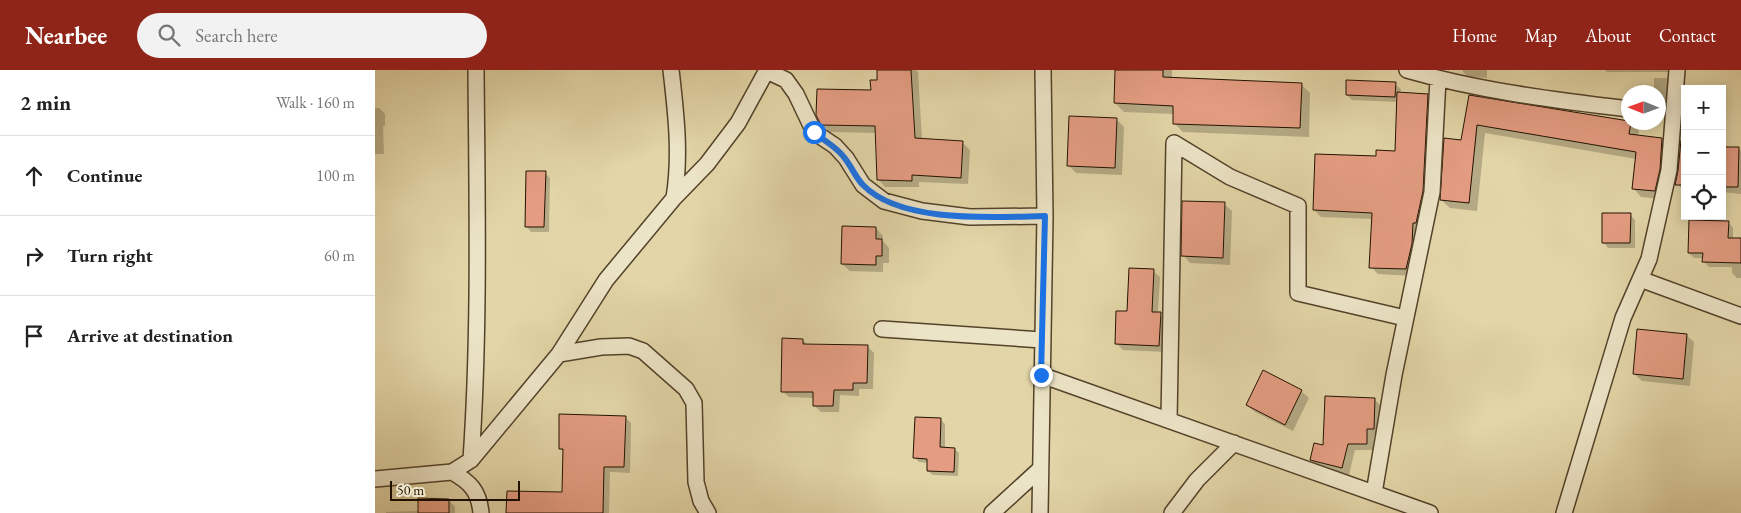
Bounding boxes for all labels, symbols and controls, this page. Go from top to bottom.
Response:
search box [137,13,487,58]
text: Nearbee [25,20,107,51]
icon: search [155,21,183,49]
text: Search here [195,23,278,48]
text: Home [1452,24,1497,47]
text: Map [1525,24,1557,47]
text: About [1585,24,1631,47]
text: Contact [1659,24,1716,47]
north arrow [1621,85,1666,130]
map controls [1681,85,1726,220]
button: + [1681,85,1726,130]
text: 2 min [20,89,71,116]
text: Walk · 160 m [276,92,355,113]
route start [803,121,826,144]
button: − [1681,130,1726,175]
icon: ahead [20,162,48,190]
text: Continue [67,163,142,188]
text: 100 m [316,165,355,186]
button: locate [1681,175,1726,220]
icon: right [20,242,48,270]
text: Turn right [67,243,153,268]
text: 60 m [324,245,355,266]
icon: arrive [20,322,48,350]
text: Arrive at destination [67,323,233,348]
route end [1030,364,1053,387]
scale bar [390,478,520,501]
text: 50 m [397,481,424,499]

